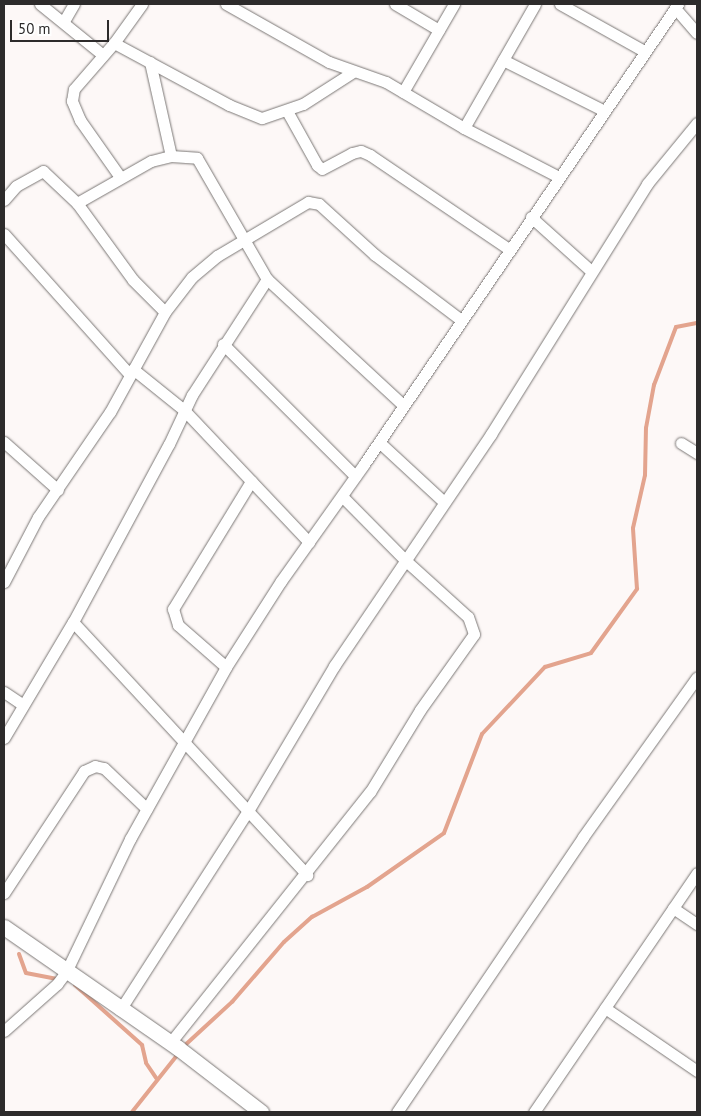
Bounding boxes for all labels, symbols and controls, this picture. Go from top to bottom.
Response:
scale bar [12,10,111,42]
text: 50 m [18,19,51,38]

